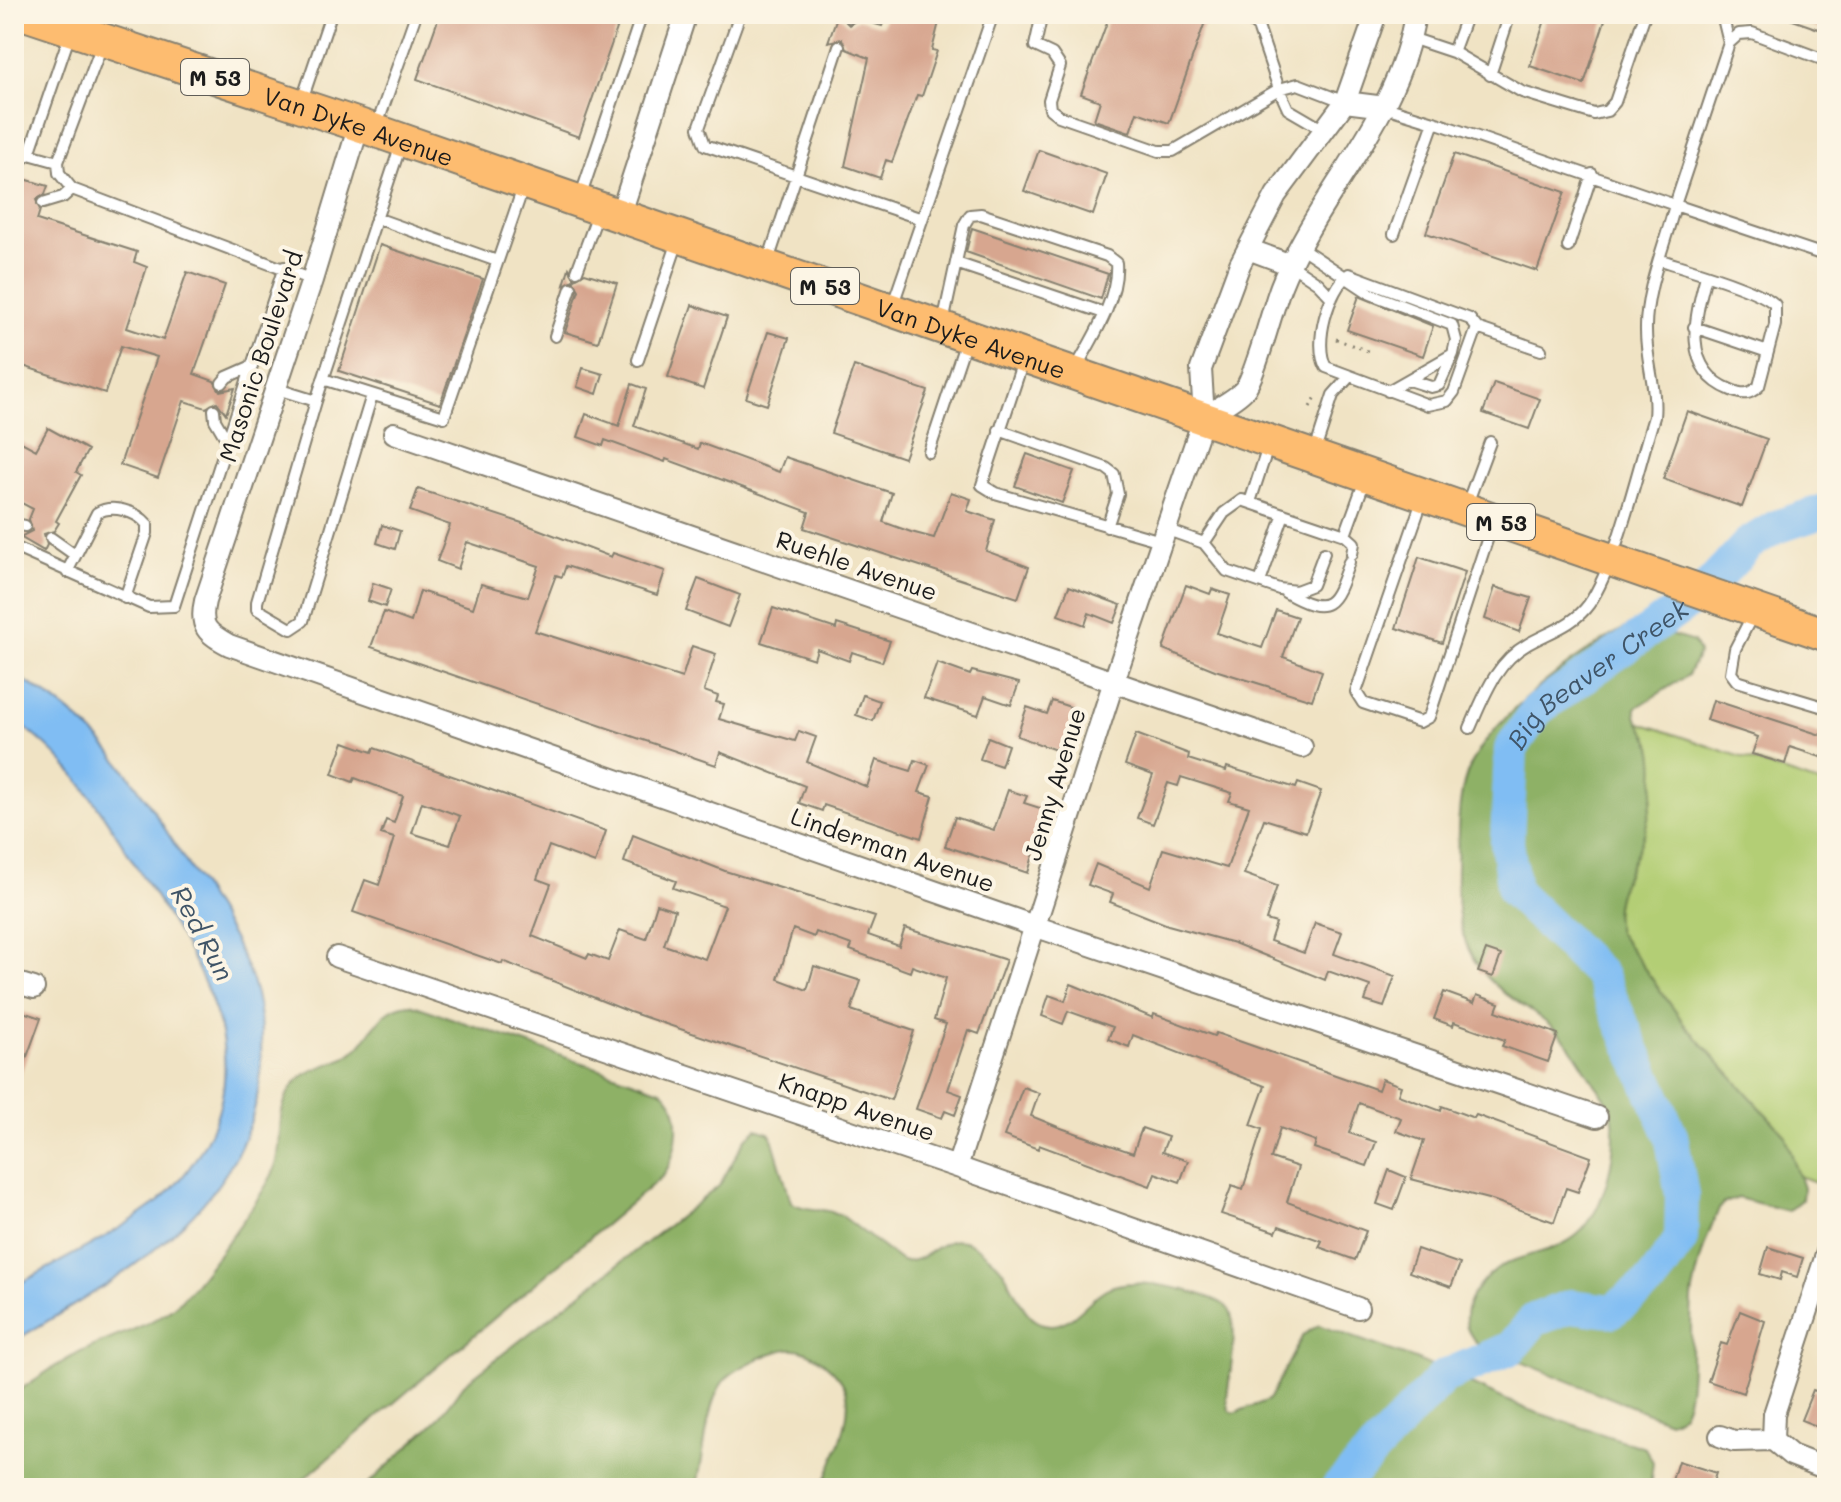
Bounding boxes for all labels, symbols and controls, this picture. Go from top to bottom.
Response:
road number: M 53 [181,59,249,95]
street label: Van Dyke Avenue [260,79,458,172]
street label: Masonic Boulevard [211,246,309,466]
road number: M 53 [791,268,859,304]
street label: Van Dyke Avenue [872,290,1070,385]
road number: M 53 [1467,504,1535,540]
street label: Ruehle Avenue [772,523,942,607]
water label: Big Beaver Creek [1499,590,1696,755]
street label: Jenny Avenue [1016,704,1092,864]
street label: Linderman Avenue [787,800,999,898]
water label: Red Run [164,880,242,986]
street label: Knapp Avenue [775,1065,939,1147]

